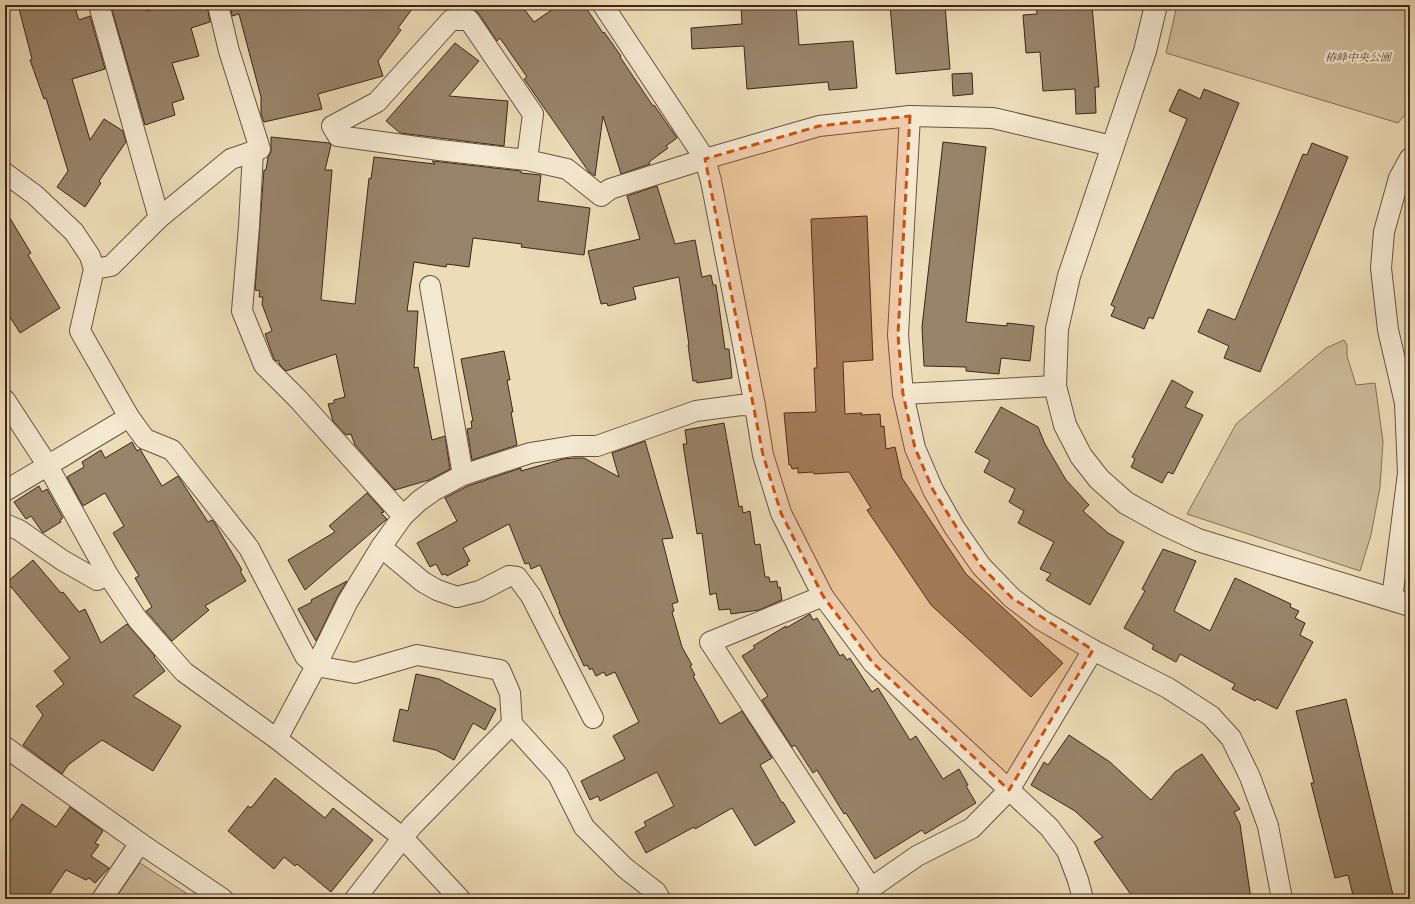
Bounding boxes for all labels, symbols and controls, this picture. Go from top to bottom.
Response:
park label: 椿峰中央公園 [1325,50,1393,64]

